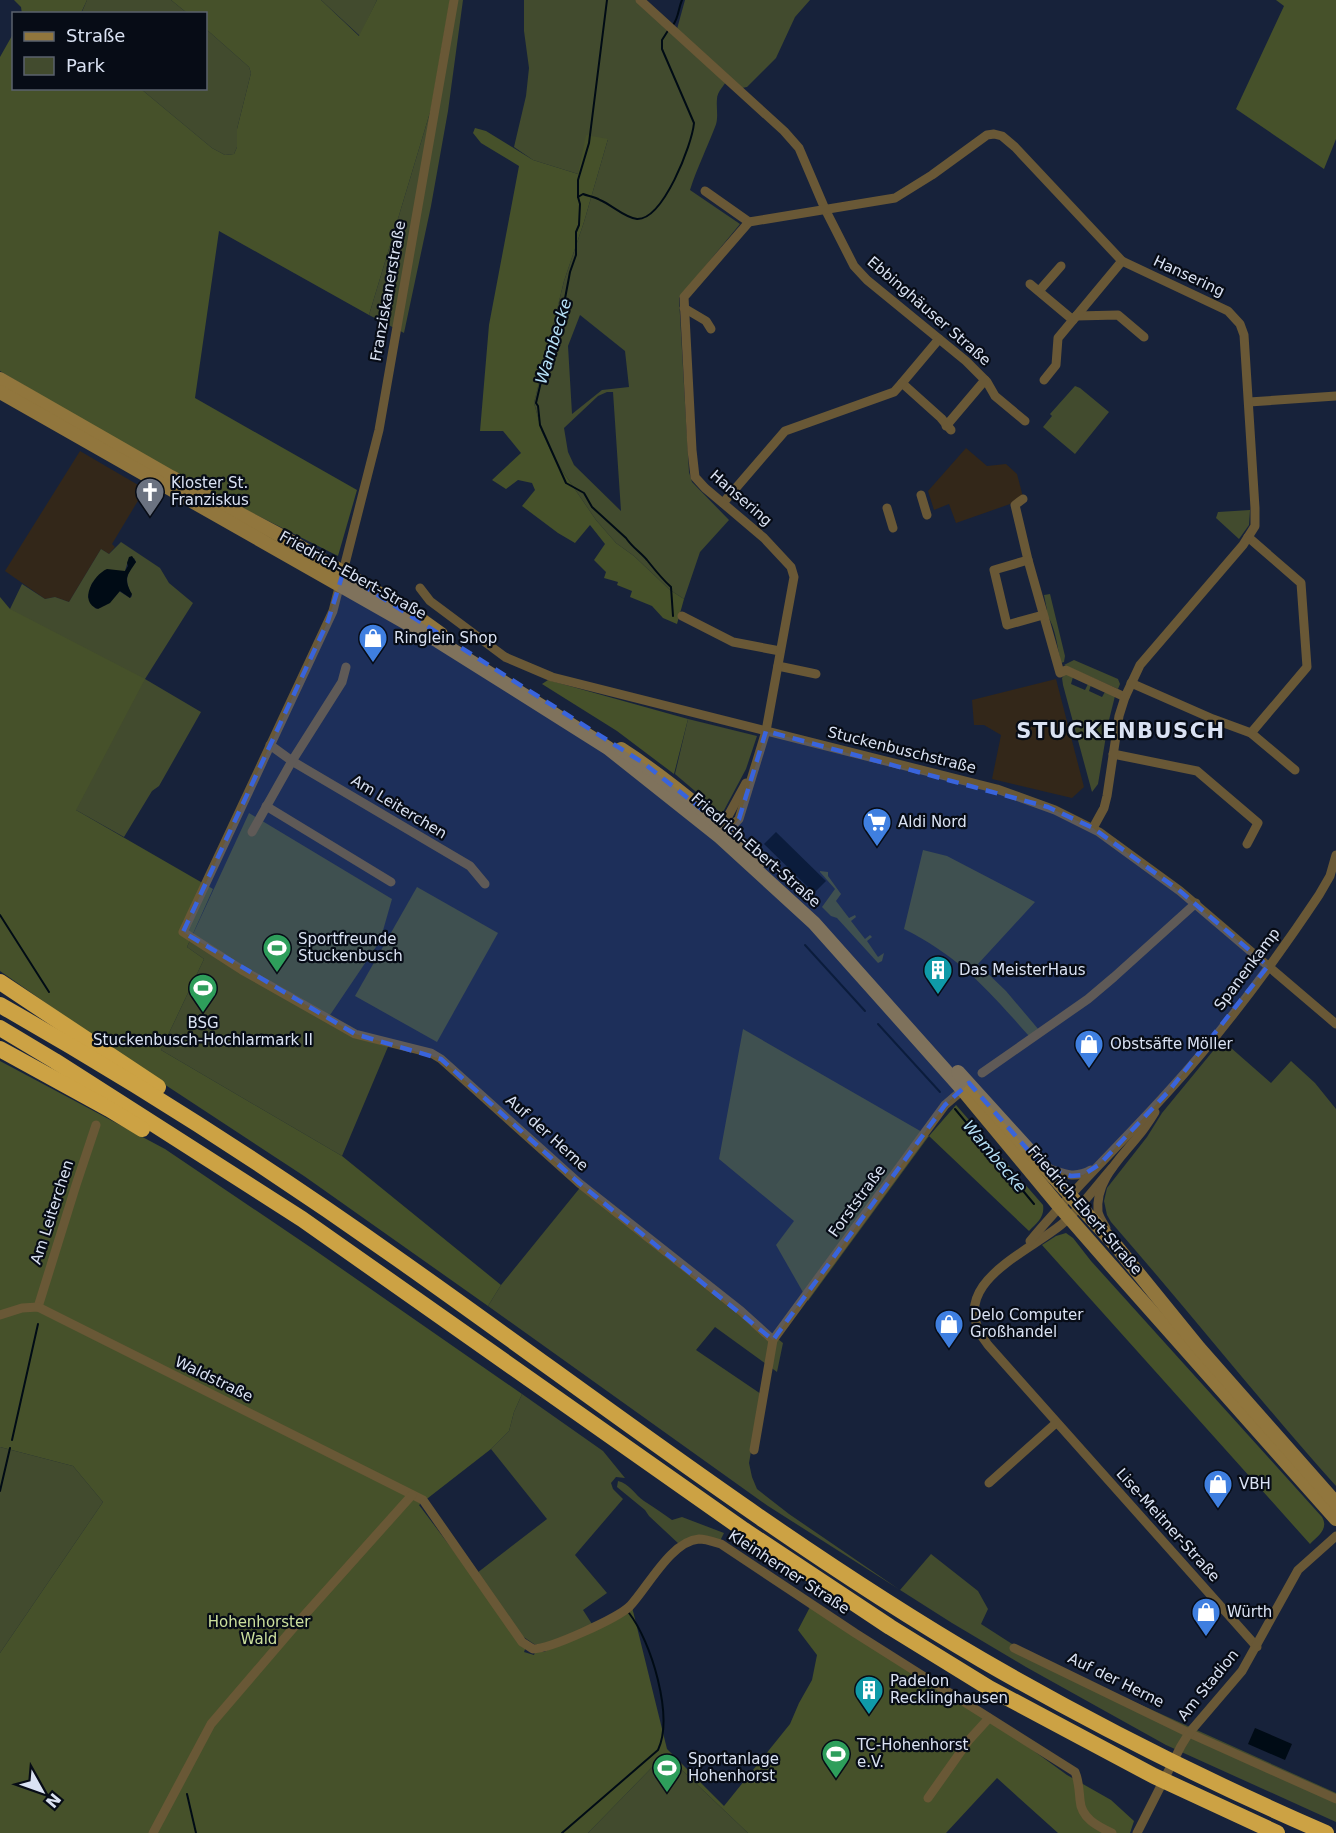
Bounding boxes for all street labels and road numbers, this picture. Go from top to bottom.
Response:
street label: Franziskanerstraße [367,219,409,363]
street label: Hansering [1151,252,1227,300]
street label: Ebbinghäuser Straße [864,253,994,369]
street label: Hansering [706,466,776,530]
street label: Friedrich-Ebert-Straße [276,527,430,623]
street label: Stuckenbuschstraße [826,723,978,777]
street label: Am Leiterchen [348,771,450,843]
street label: Friedrich-Ebert-Straße [688,789,824,911]
street label: Spanenkamp [1210,924,1284,1014]
street label: Auf der Herne [502,1091,592,1175]
street label: Friedrich-Ebert-Straße [1024,1142,1146,1278]
street label: Am Leiterchen [27,1158,77,1266]
street label: Forststraße [825,1161,889,1241]
street label: Waldstraße [172,1352,256,1406]
street label: Lise-Meitner-Straße [1112,1465,1224,1585]
street label: Kleinherner Straße [725,1526,853,1618]
street label: Am Stadion [1174,1646,1242,1724]
street label: Auf der Herne [1065,1649,1167,1711]

